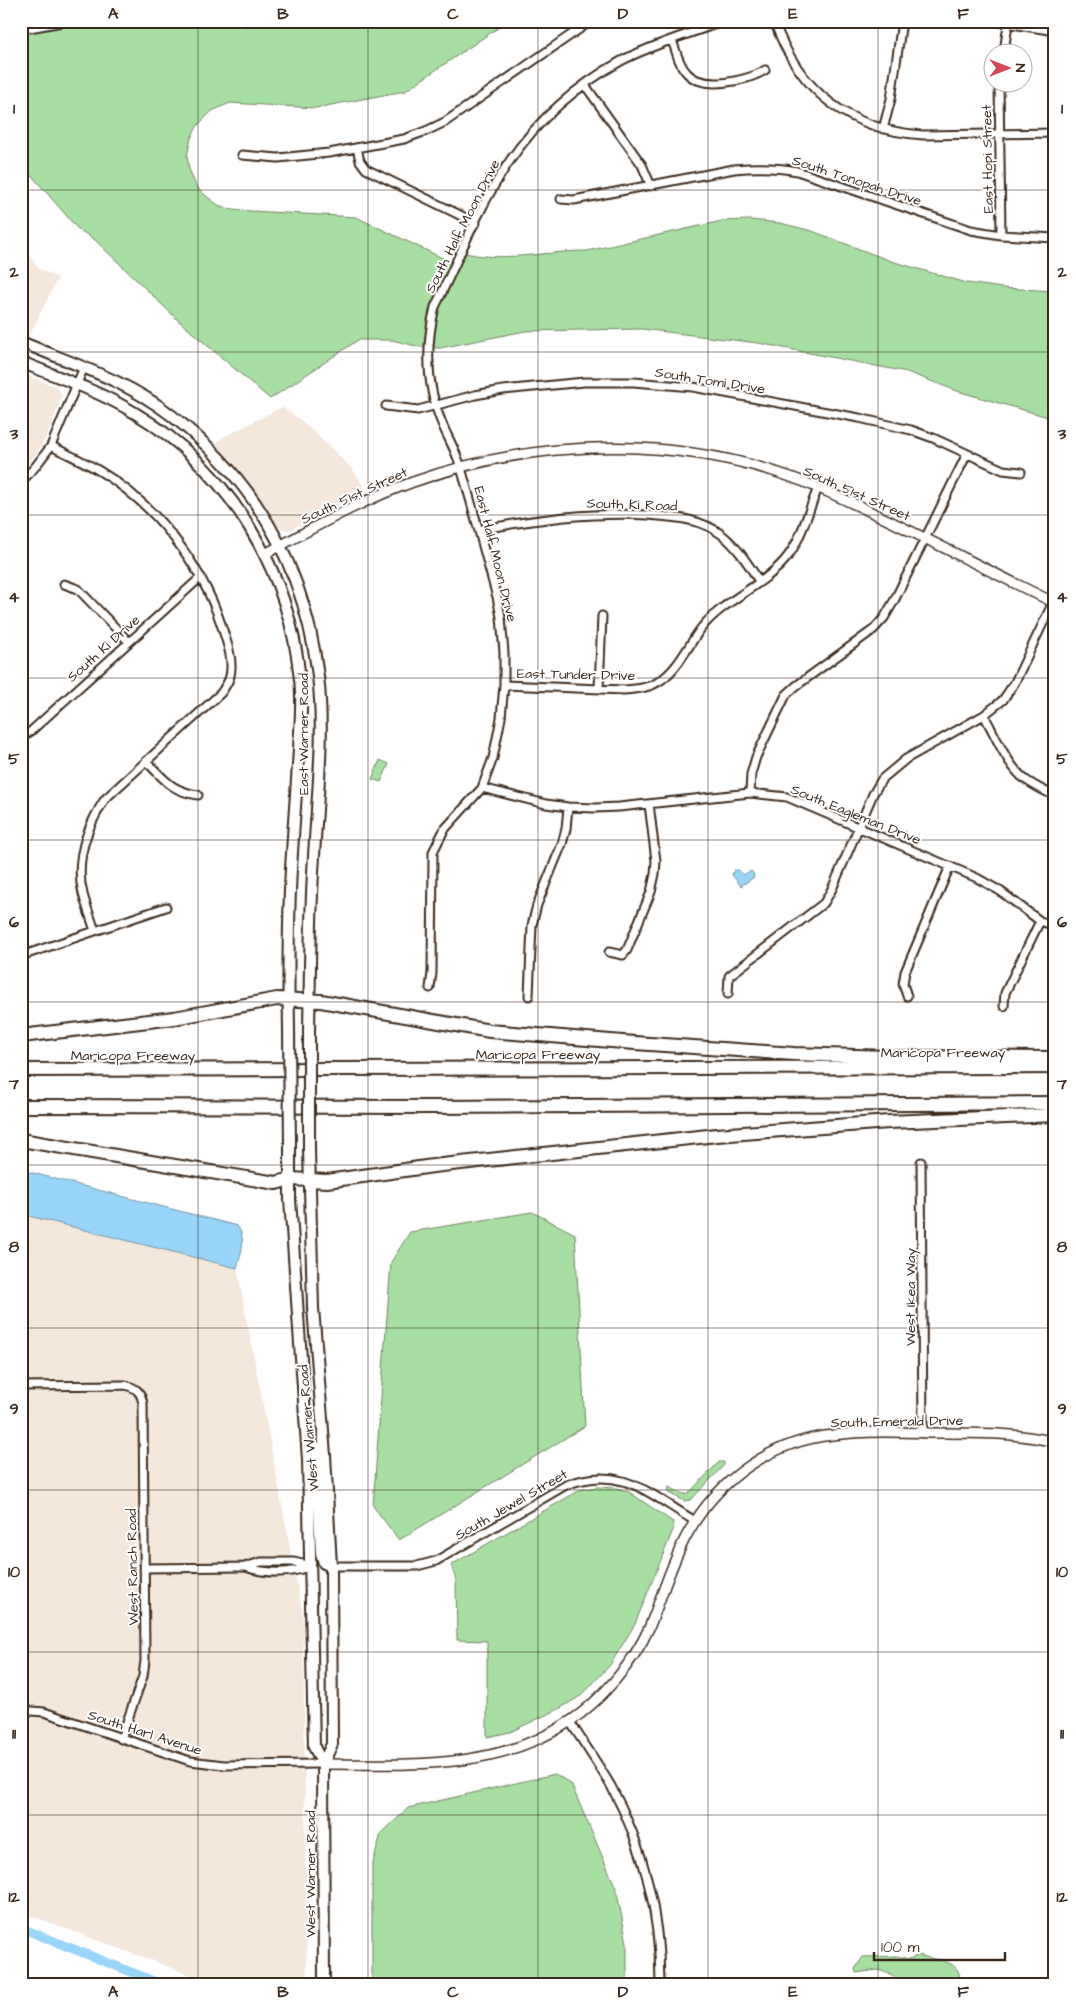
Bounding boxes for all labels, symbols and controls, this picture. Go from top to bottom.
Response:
text: A [108,3,119,25]
text: B [277,3,289,25]
text: C [447,3,459,25]
text: D [618,3,629,25]
text: E [788,3,798,25]
text: F [957,3,969,25]
north arrow [984,42,1034,92]
text: N [1010,64,1030,73]
text: 1 [13,98,16,120]
text: 1 [1061,98,1064,120]
street label: East Hopi Street [977,104,999,214]
street label: South Tonopah Drive [789,151,924,211]
street label: South Half Moon Drive [420,156,505,297]
text: 2 [8,261,19,283]
text: 2 [1056,261,1067,283]
street label: South Tomi Drive [653,362,767,400]
text: 3 [9,423,19,445]
text: 3 [1057,423,1067,445]
street label: South 51st Street [800,461,914,527]
street label: South 51st Street [298,462,411,529]
street label: East Half Moon Drive [468,484,522,625]
street label: South Ki Road [586,493,678,517]
text: 4 [9,586,20,608]
text: 4 [1057,586,1068,608]
street label: South Ki Drive [63,610,145,687]
street label: East Tunder Drive [517,664,636,686]
street label: East Warner Road [294,673,314,795]
text: 5 [8,748,20,770]
text: 5 [1056,748,1068,770]
street label: South Eagleman Drive [787,780,924,850]
text: 6 [9,911,19,933]
text: 6 [1057,911,1067,933]
street label: Maricopa Freeway [881,1043,1006,1063]
street label: Maricopa Freeway [476,1045,601,1065]
street label: Maricopa Freeway [71,1046,196,1066]
text: 7 [8,1073,19,1095]
text: 7 [1056,1073,1067,1095]
text: 8 [9,1236,20,1258]
text: 8 [1057,1236,1068,1258]
street label: West Ikea Way [901,1248,921,1346]
street label: West Warner Road [293,1364,324,1492]
text: 9 [9,1398,19,1420]
text: 9 [1057,1398,1067,1420]
street label: South Emerald Drive [831,1411,964,1433]
street label: South Jewel Street [451,1464,572,1545]
street label: West Ranch Road [122,1508,144,1625]
text: 10 [8,1561,20,1583]
text: 10 [1056,1561,1068,1583]
street label: South Harl Avenue [85,1705,205,1761]
text: 11 [12,1723,17,1745]
text: 11 [1060,1723,1065,1745]
street label: West Warner Road [301,1810,321,1938]
text: 12 [8,1886,20,1908]
text: 12 [1056,1886,1068,1908]
scale bar [874,1930,1005,1962]
text: 100 m [881,1937,920,1958]
text: A [108,1981,119,2003]
text: B [277,1981,289,2003]
text: C [447,1981,459,2003]
text: D [618,1981,629,2003]
text: E [788,1981,798,2003]
text: F [957,1981,969,2003]

